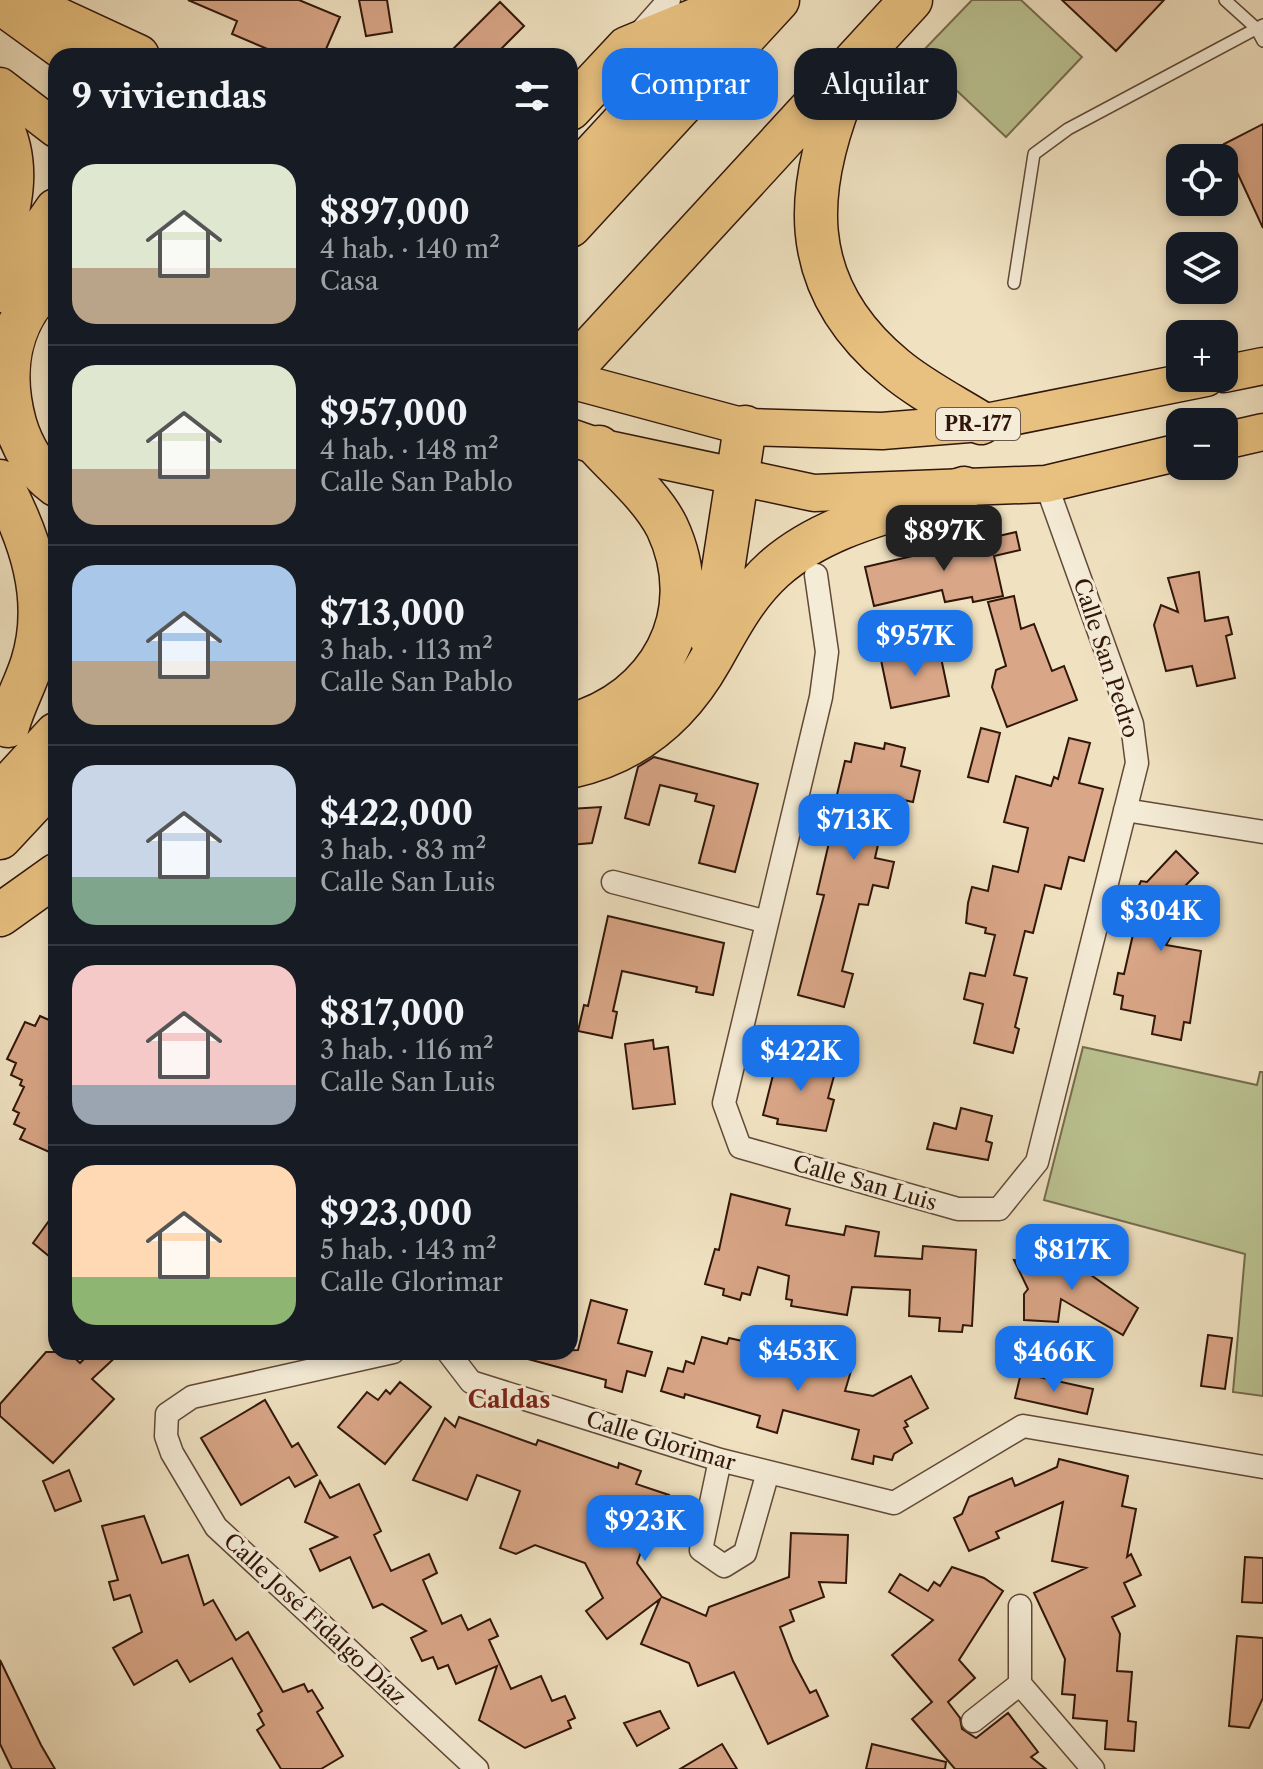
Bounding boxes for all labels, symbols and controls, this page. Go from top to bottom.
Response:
chip: Comprar [602,48,778,120]
chip: Alquilar [794,48,957,120]
icon: filters [510,74,554,118]
text: 9 viviendas [72,75,267,117]
map controls [1166,144,1238,480]
button: locate [1166,144,1238,216]
text: $897,000 [320,191,470,233]
icon: home [136,196,232,292]
button: layers [1166,232,1238,304]
text: 4 hab. · 140 m² [320,233,500,265]
text: Casa [320,265,379,297]
button: + [1166,320,1238,392]
text: $957,000 [320,392,468,434]
icon: home [136,397,232,493]
road number: PR-177 [936,408,1020,440]
button: − [1166,408,1238,480]
text: 4 hab. · 148 m² [320,434,499,466]
text: Calle San Pablo [320,466,513,498]
pin: $897K [888,505,1000,573]
text: $897K [904,515,984,547]
street label: Calle San Pedro [1067,575,1145,741]
text: $713,000 [320,592,465,634]
icon: home [136,597,232,693]
pin: $957K [859,610,971,678]
text: $957K [876,620,954,652]
text: 3 hab. · 113 m² [320,634,493,666]
text: Calle San Pablo [320,666,513,698]
text: $422,000 [320,792,473,834]
pin: $713K [798,794,910,862]
icon: home [136,797,232,893]
text: $713K [816,804,892,836]
text: 3 hab. · 83 m² [320,834,486,866]
text: Calle San Luis [320,866,495,898]
pin: $304K [1105,885,1217,953]
text: $304K [1120,895,1202,927]
text: $817,000 [320,992,465,1034]
icon: home [136,997,232,1093]
pin: $422K [745,1025,857,1093]
text: 3 hab. · 116 m² [320,1034,494,1066]
text: $422K [760,1035,842,1067]
text: Calle San Luis [320,1066,495,1098]
street label: Calle San Luis [790,1150,940,1216]
text: $923,000 [320,1192,472,1234]
icon: home [136,1197,232,1293]
pin: $817K [1016,1224,1128,1292]
text: 5 hab. · 143 m² [320,1234,497,1266]
text: $817K [1034,1234,1110,1266]
text: Calle Glorimar [320,1266,503,1298]
pin: $453K [742,1325,854,1393]
pin: $466K [998,1326,1110,1394]
text: $453K [758,1335,838,1367]
text: $466K [1013,1336,1095,1368]
district label: Caldas [468,1385,550,1414]
street label: Calle Glorimar [583,1405,739,1477]
pin: $923K [589,1495,701,1563]
text: $923K [605,1505,685,1537]
street label: Calle José Fidalgo Díaz [218,1527,412,1711]

